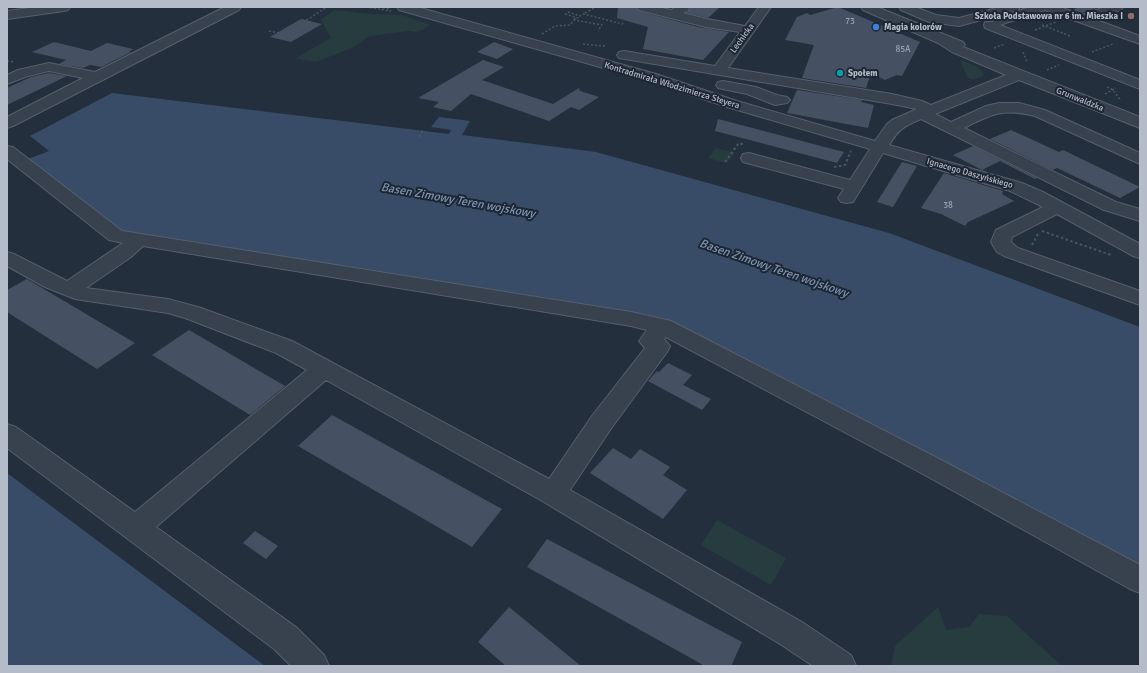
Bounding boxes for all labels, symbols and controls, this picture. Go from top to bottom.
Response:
place label: Szkoła Podstawowa nr 6 im. Mieszka I [975,11,1123,22]
marker: Szkoła Podstawowa nr 6 im. Mieszka I [1126,11,1136,21]
house number: 73 [845,16,855,27]
street label: Lechicka [728,21,757,55]
marker: Magia kolorów [871,22,881,32]
place label: Magia kolorów [884,22,942,33]
house number: 85A [895,44,911,55]
street label: Kontradmirała Włodzimierza Steyera [603,60,741,111]
marker: Społem [835,68,845,78]
place label: Społem [848,68,878,79]
street label: Grunwaldzka [1054,85,1106,114]
street label: Ignacego Daszyńskiego [926,156,1015,191]
water label: Basen Zimowy Teren wojskowy [380,180,537,222]
house number: 38 [943,200,953,211]
water label: Basen Zimowy Teren wojskowy [698,236,851,301]

